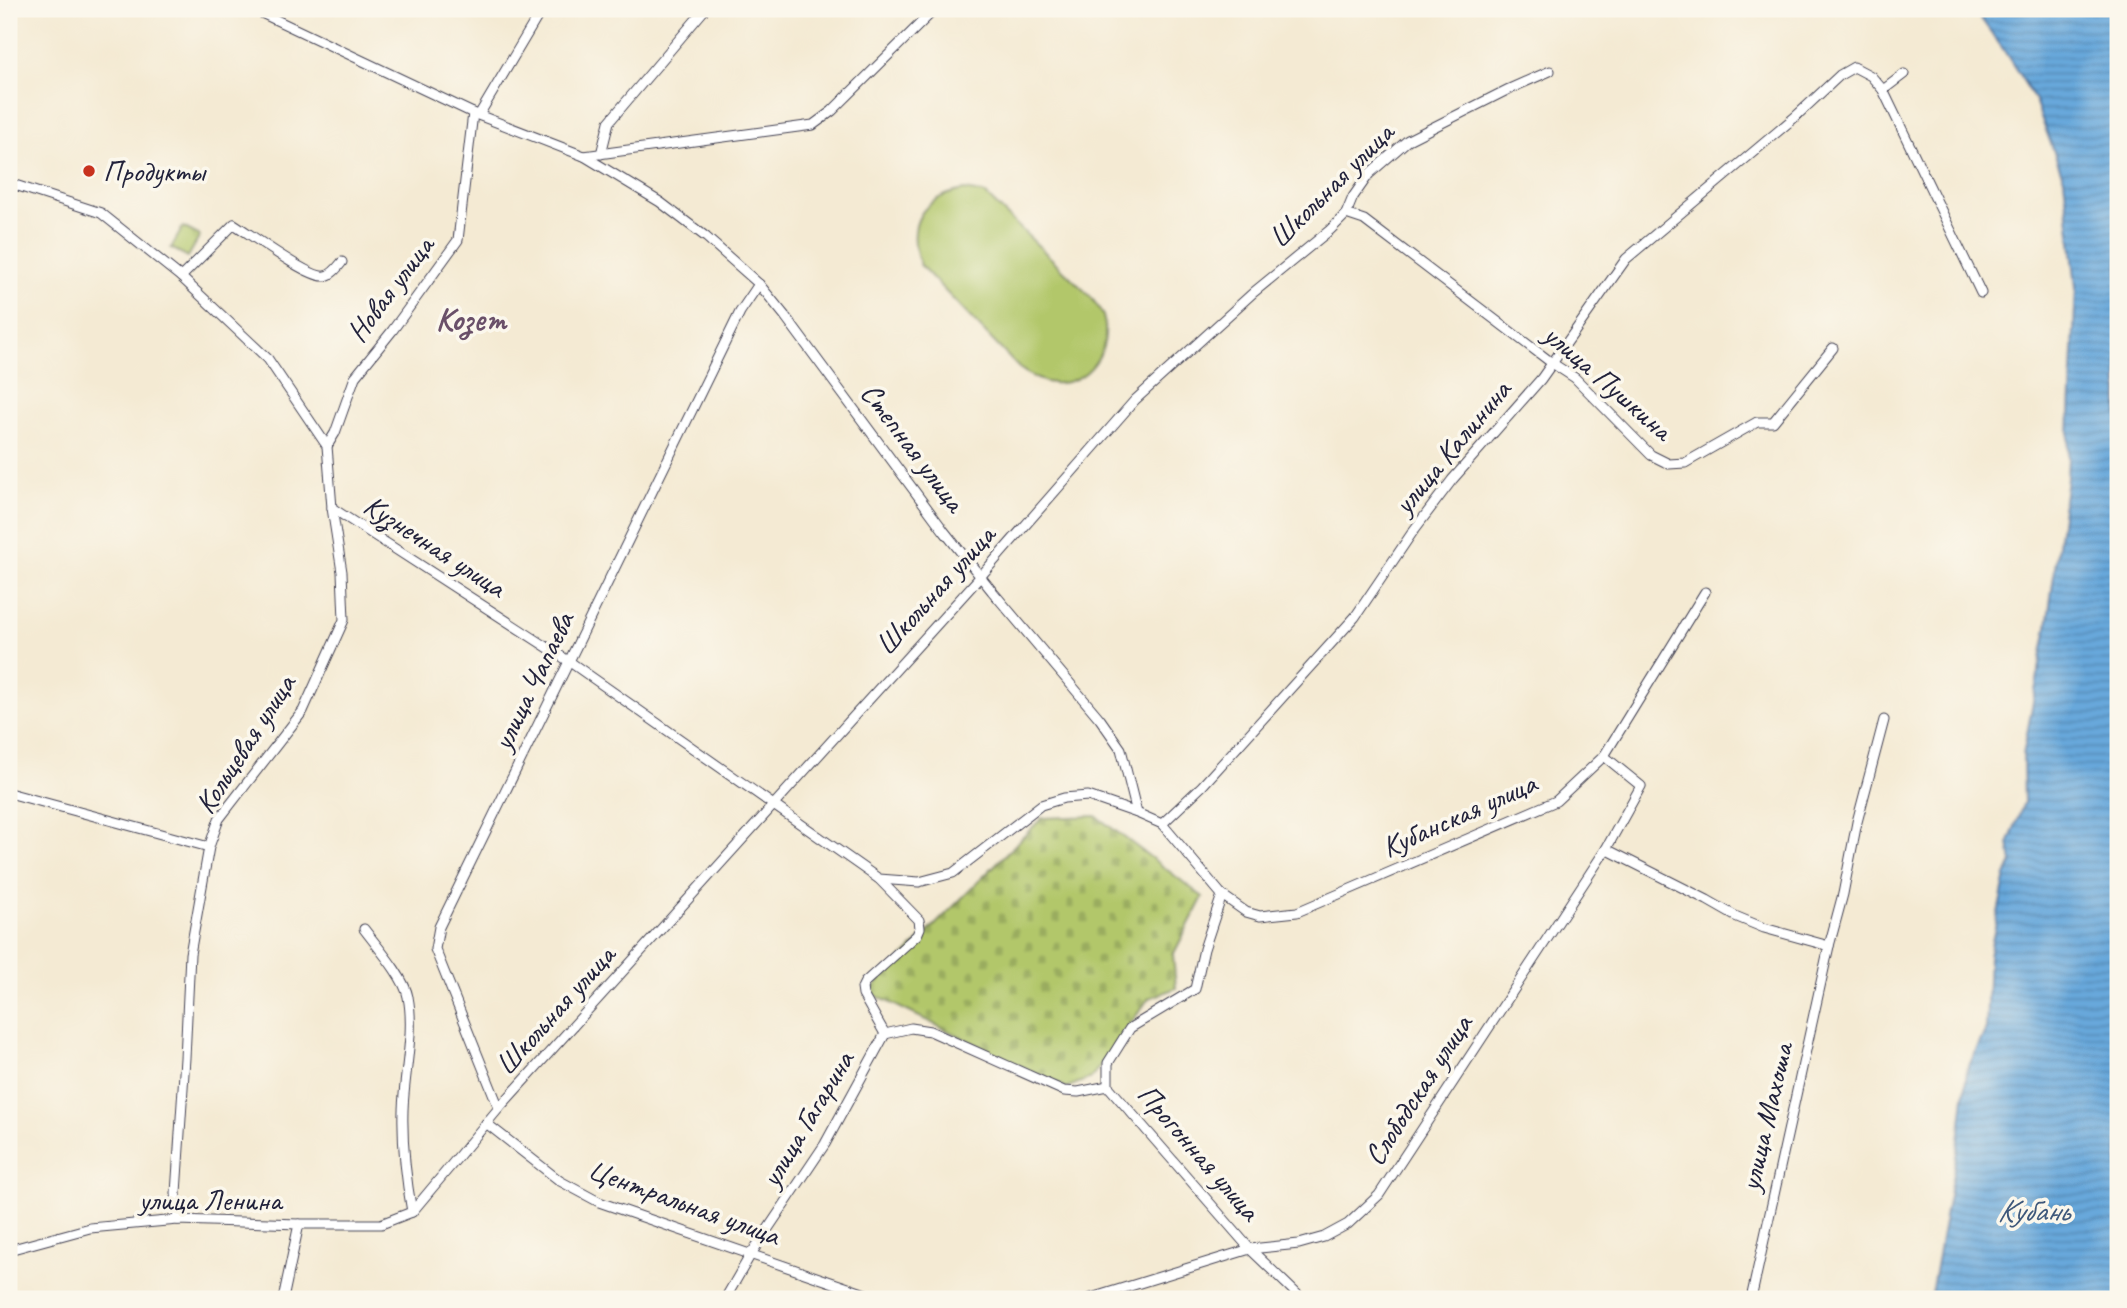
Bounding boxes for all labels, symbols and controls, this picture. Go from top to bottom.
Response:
street label: Школьная улица [1260,112,1404,256]
place label: Продукты [103,152,207,190]
marker: Продукты [81,163,97,179]
street label: Новая улица [338,226,444,349]
district label: Козет [436,298,508,341]
street label: улица Пушкина [1534,314,1682,450]
street label: улица Калинина [1384,371,1520,523]
street label: Степная улица [852,375,975,521]
street label: Кузнечная улица [357,486,515,607]
street label: Школьная улица [867,515,1005,663]
street label: улица Чапаева [482,604,584,758]
street label: Кольцевая улица [186,666,305,821]
street label: Кубанская улица [1376,763,1544,866]
street label: Школьная улица [487,935,625,1083]
street label: Слободская улица [1355,1006,1482,1172]
street label: улица Махоша [1730,1037,1802,1197]
street label: улица Гагарина [751,1042,863,1196]
street label: Прогонная улица [1129,1076,1270,1230]
street label: Центральная улица [583,1150,787,1255]
street label: улица Ленина [137,1181,284,1219]
water label: Кубань [1997,1190,2072,1231]

